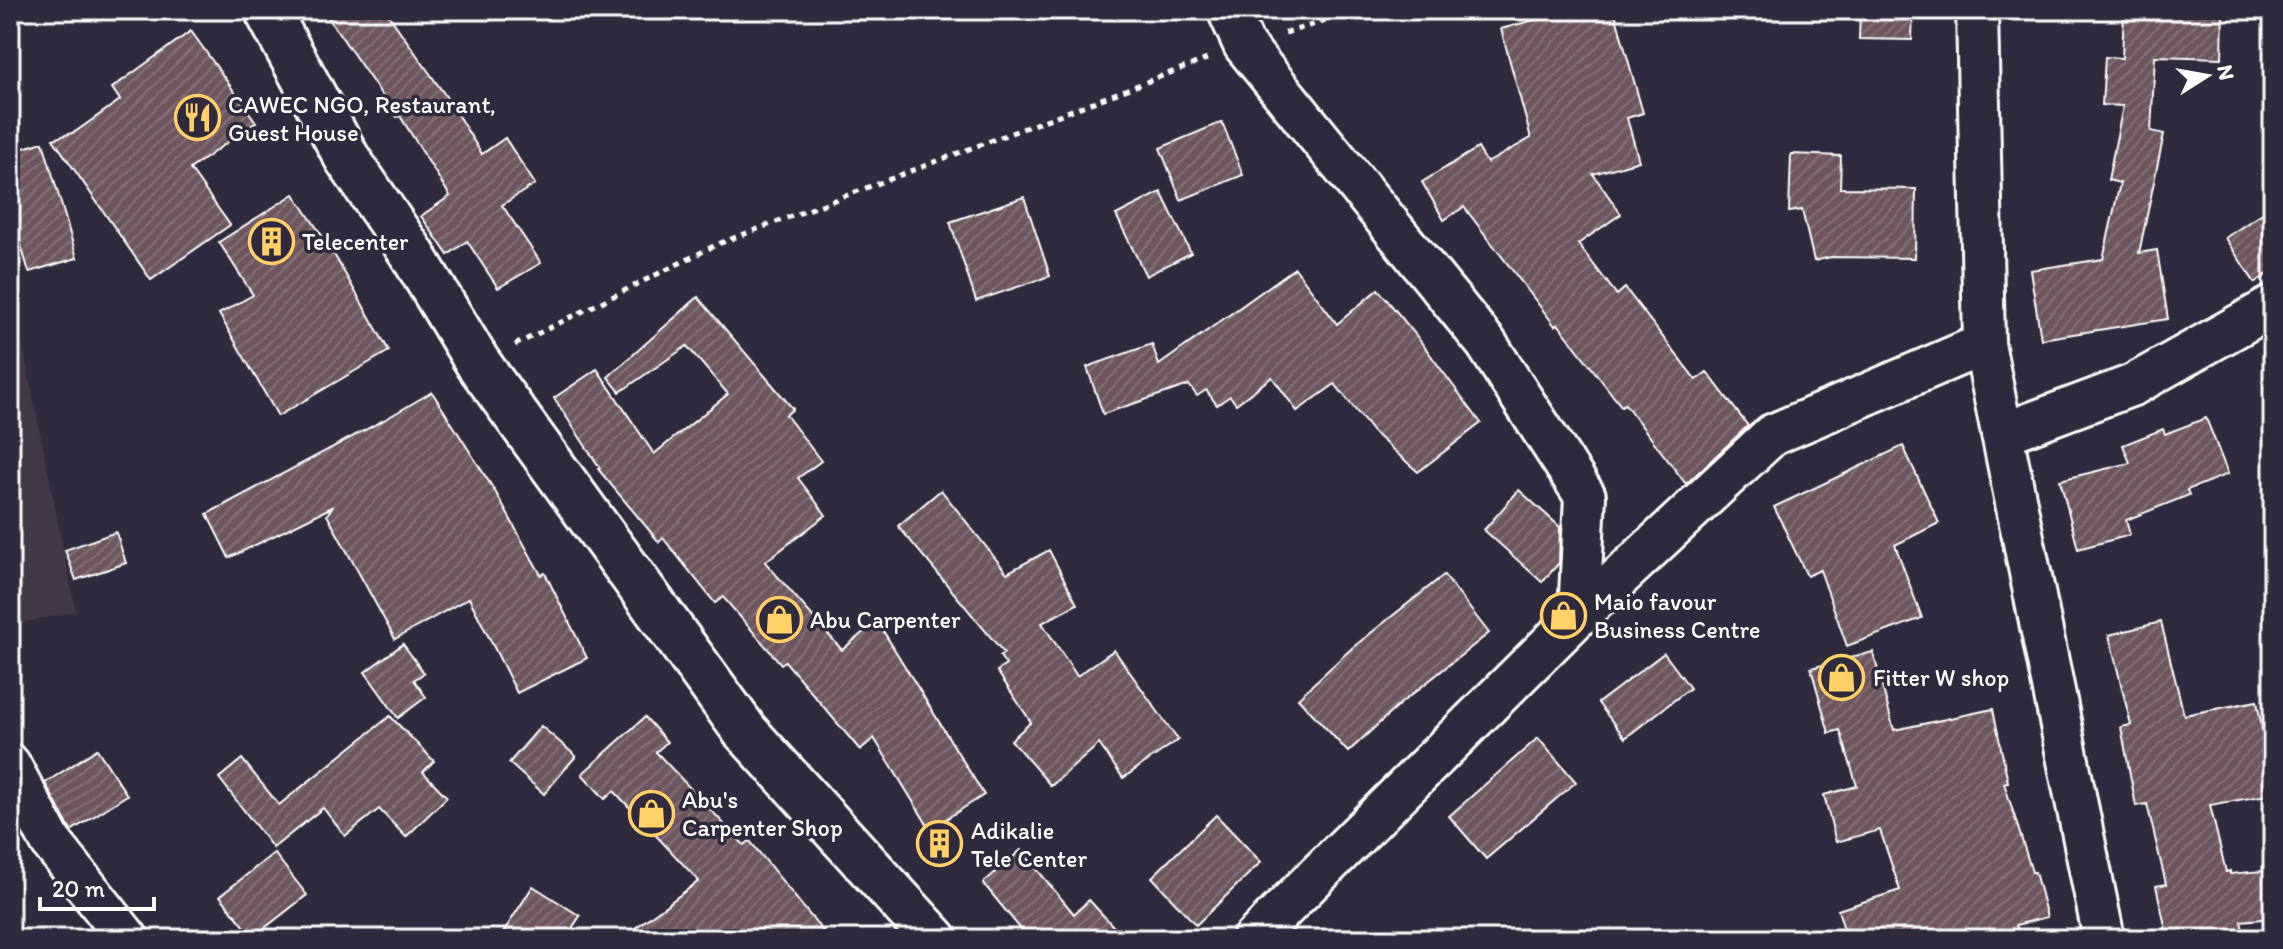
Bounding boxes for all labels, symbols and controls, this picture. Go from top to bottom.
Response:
north arrow [2167,36,2247,116]
text: N [2211,62,2241,82]
place label: CAWEC NGO, Restaurant, Guest House [228,90,496,147]
restaurant icon: CAWEC NGO, Restaurant, Guest House [173,94,221,142]
building icon: Telecenter [247,217,295,265]
place label: Telecenter [302,227,408,256]
place label: Maio favour Business Centre [1594,587,1760,644]
shop icon: Maio favour Business Centre [1539,591,1587,639]
shop icon: Abu Carpenter [755,595,803,643]
place label: Abu Carpenter [810,605,961,634]
shop icon: Fitter W shop [1818,653,1866,701]
place label: Fitter W shop [1873,663,2009,692]
place label: Abu's Carpenter Shop [682,785,843,842]
shop icon: Abu's Carpenter Shop [627,789,675,837]
place label: Adikalie Tele Center [971,816,1087,873]
building icon: Adikalie Tele Center [916,820,964,868]
scale bar [40,861,154,911]
text: 20 m [52,874,105,903]

